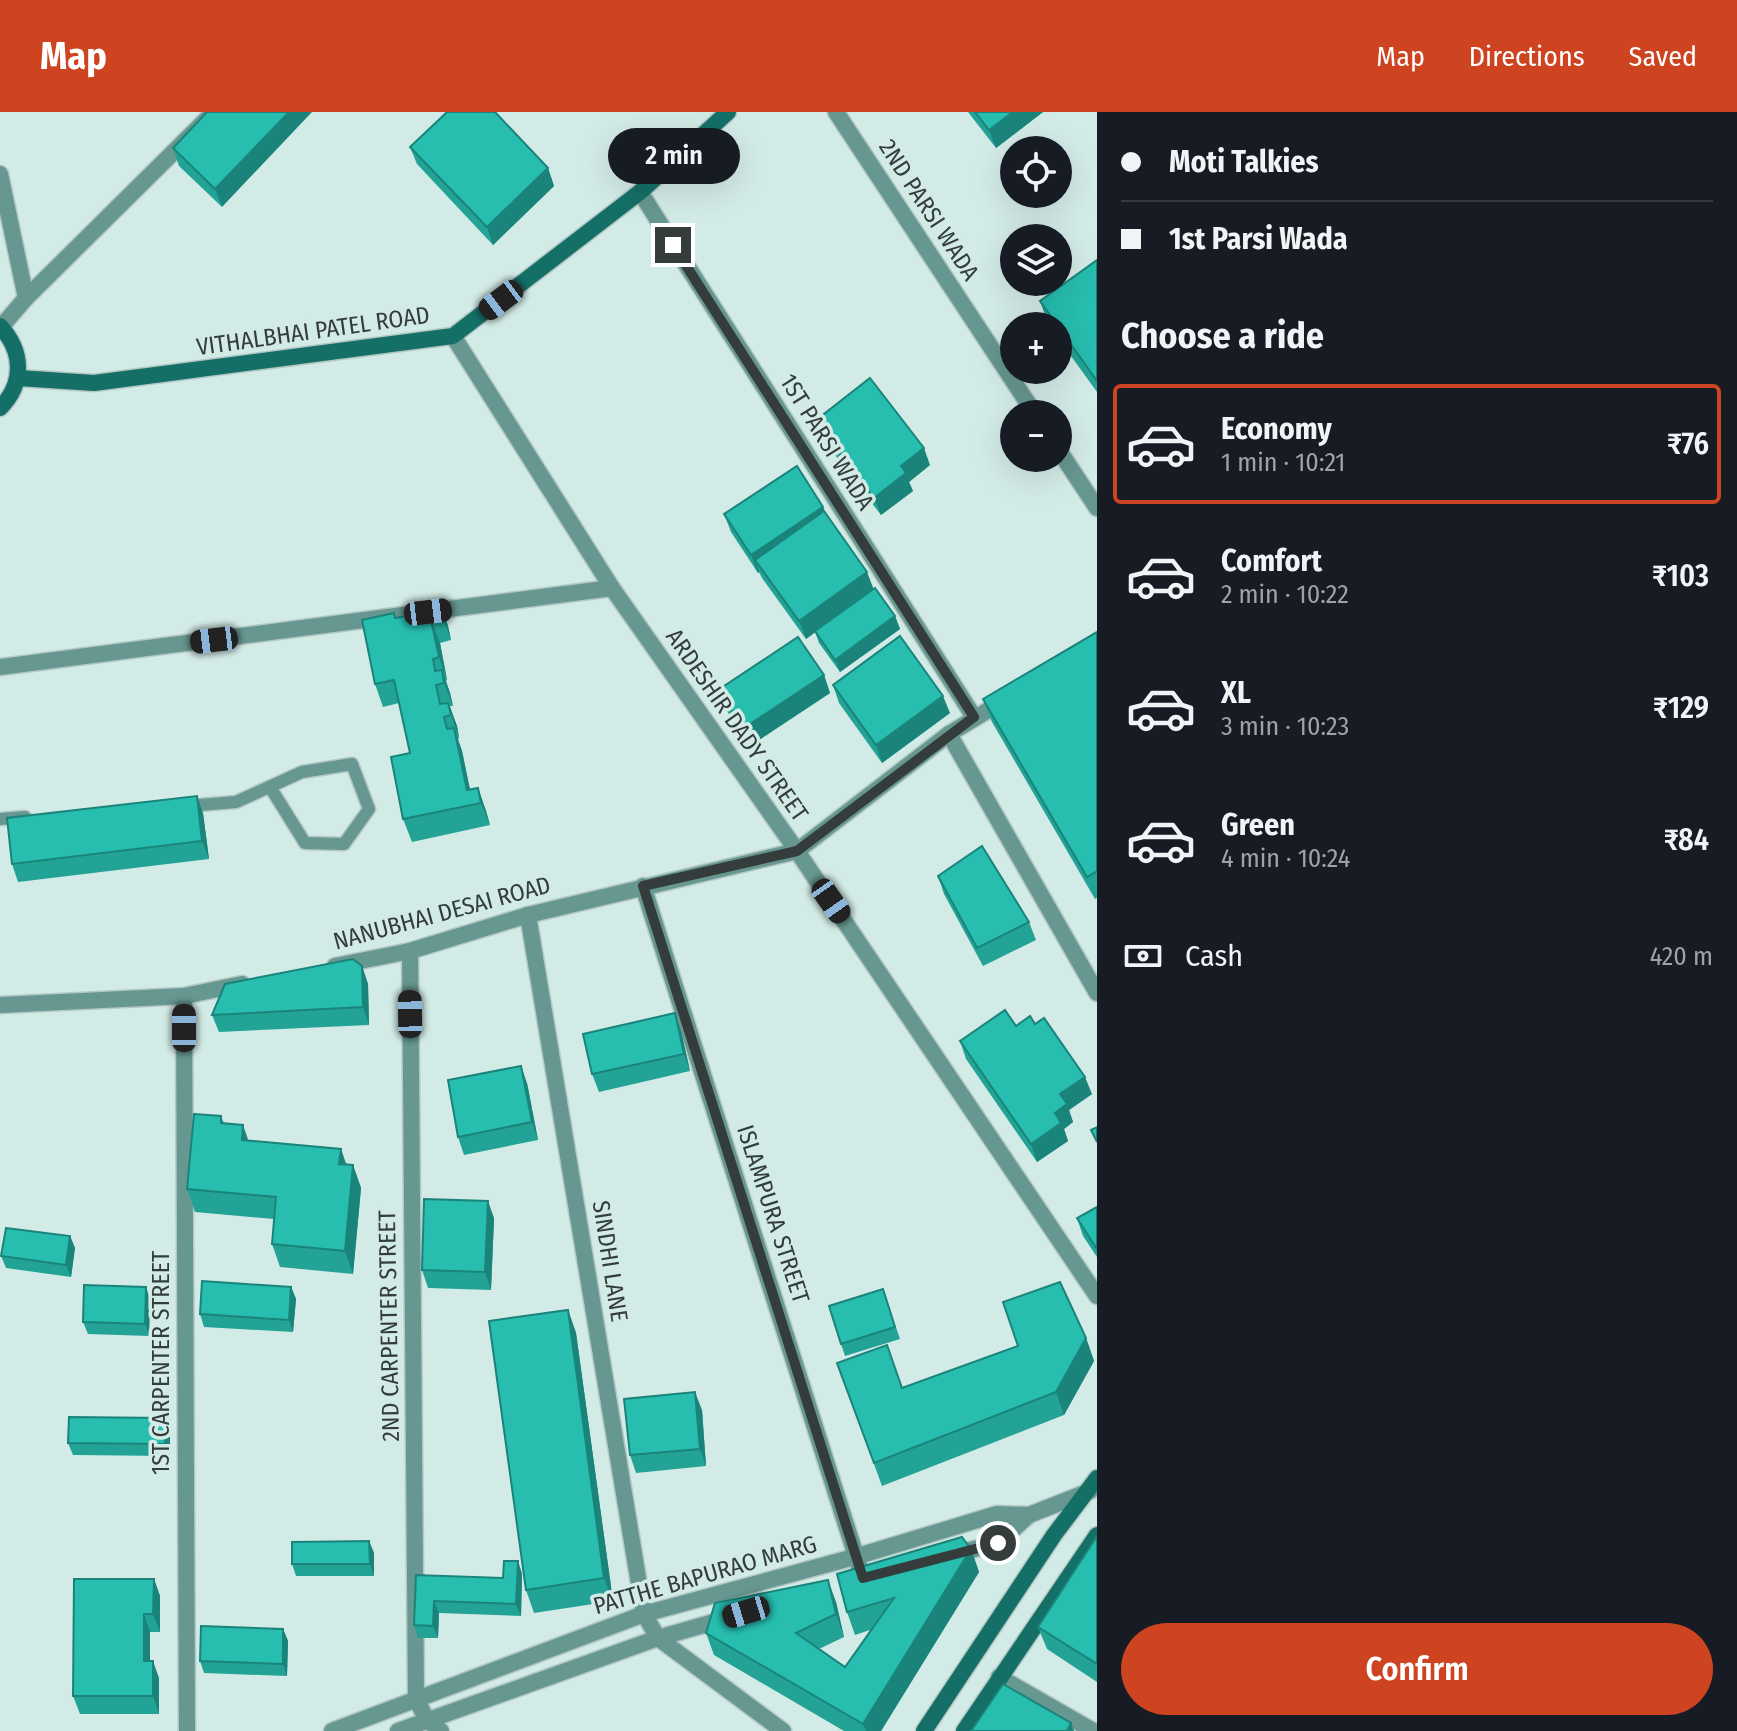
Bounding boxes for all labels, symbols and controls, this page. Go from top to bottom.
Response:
text: Map [40,33,107,79]
text: Map [1376,40,1425,73]
text: Directions [1469,40,1585,73]
text: Saved [1629,40,1697,73]
callout: 2 min [607,129,739,185]
street label: 2ND PARSI WADA [873,134,985,286]
map controls [1000,136,1072,472]
button: locate [1000,136,1072,208]
text: 2 min [645,140,703,171]
text: Moti Talkies [1169,144,1319,180]
text: 1st Parsi Wada [1169,221,1348,257]
button: layers [1000,224,1072,296]
route end [655,227,691,263]
car [475,276,527,324]
street label: VITHALBHAI PATEL ROAD [195,301,431,361]
button: + [1000,312,1072,384]
text: Choose a ride [1121,314,1324,358]
street label: 1ST PARSI WADA [774,369,880,515]
button: − [1000,400,1072,472]
icon: car [1125,408,1197,480]
text: Economy [1221,411,1332,447]
text: ₹76 [1667,426,1709,462]
text: 1 min · 10:21 [1221,447,1345,478]
icon: car [1125,540,1197,612]
text: Comfort [1221,543,1322,579]
text: ₹103 [1652,558,1709,594]
text: 2 min · 10:22 [1221,579,1349,610]
car [403,597,453,627]
street label: ARDESHIR DADY STREET [660,623,814,827]
car [189,625,239,655]
icon: car [1125,672,1197,744]
text: XL [1221,675,1251,711]
text: ₹129 [1653,690,1709,726]
text: 3 min · 10:23 [1221,711,1349,742]
icon: car [1125,804,1197,876]
text: Green [1221,807,1295,843]
text: ₹84 [1664,822,1709,858]
text: 4 min · 10:24 [1221,843,1350,874]
street label: NANUBHAI DESAI ROAD [330,871,554,955]
car [807,874,855,928]
icon: cash [1121,934,1165,978]
text: Cash [1185,938,1243,974]
text: 420 m [1650,941,1713,972]
car [398,990,422,1038]
car [172,1004,196,1052]
street label: ISLAMPURA STREET [731,1121,815,1307]
street label: SINDHI LANE [587,1198,633,1324]
street label: 2ND CARPENTER STREET [373,1210,405,1442]
street label: 1ST CARPENTER STREET [147,1251,175,1475]
route start [980,1525,1016,1561]
street label: PATTHE BAPURAO MARG [590,1530,820,1620]
car [720,1594,772,1630]
button: Confirm [1121,1623,1713,1715]

